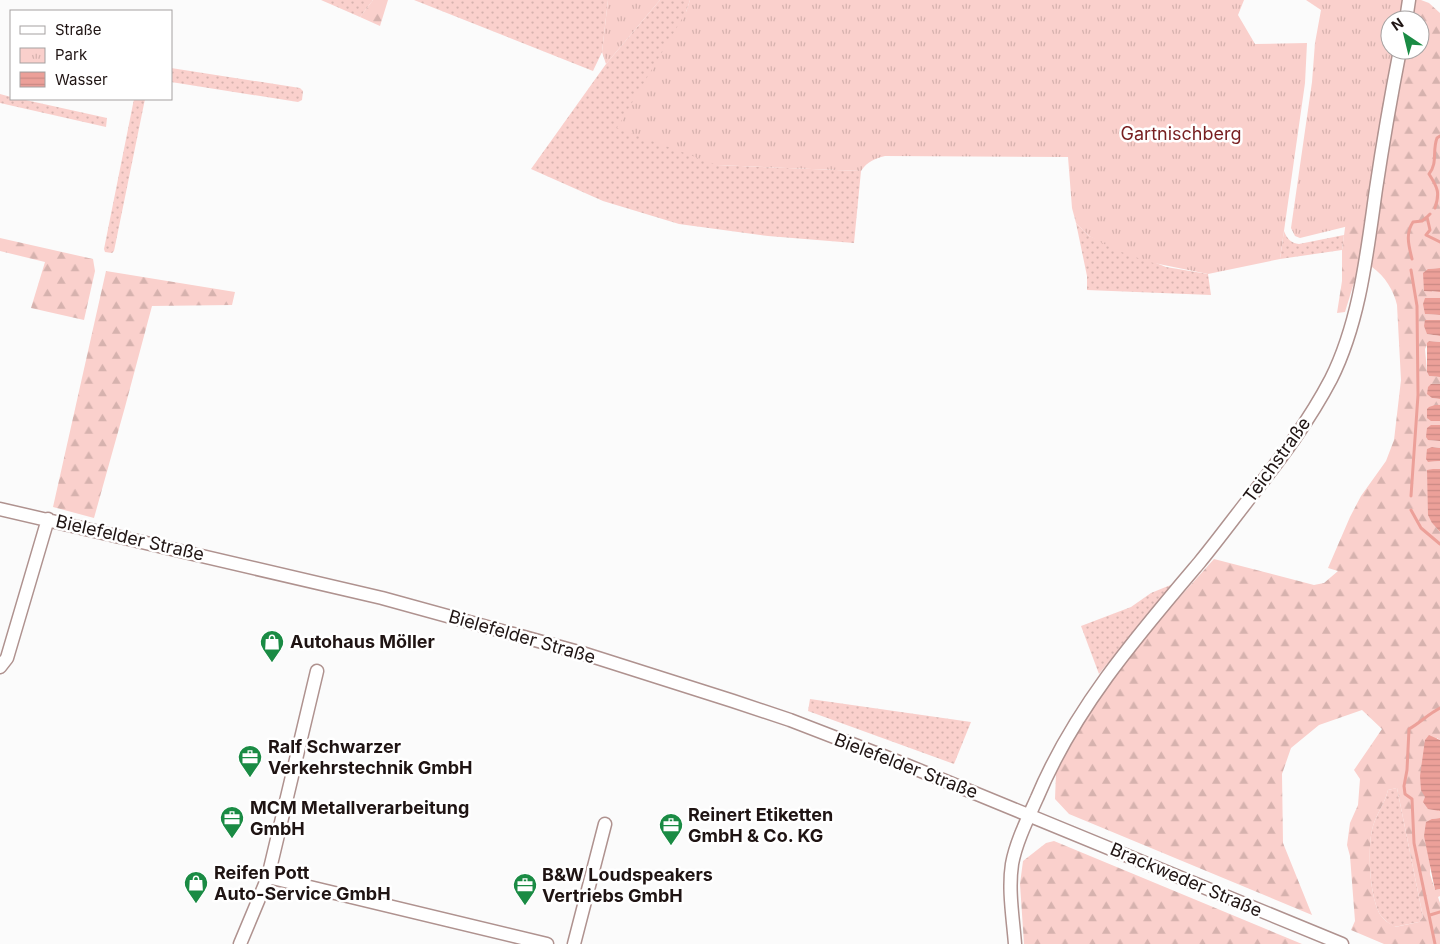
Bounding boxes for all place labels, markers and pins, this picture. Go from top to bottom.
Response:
shop icon: Autohaus Möller [259,629,285,663]
place label: Autohaus Möller [290,631,435,652]
place label: Ralf Schwarzer Verkehrstechnik GmbH [268,736,473,778]
office icon: Ralf Schwarzer Verkehrstechnik GmbH [237,744,263,778]
place label: MCM Metallverarbeitung GmbH [250,797,469,839]
place label: Reinert Etiketten GmbH & Co. KG [688,804,833,846]
office icon: MCM Metallverarbeitung GmbH [219,805,245,839]
office icon: Reinert Etiketten GmbH & Co. KG [658,812,684,846]
place label: Reifen Pott Auto-Service GmbH [214,862,391,904]
place label: B&W Loudspeakers Vertriebs GmbH [542,864,713,906]
shop icon: Reifen Pott Auto-Service GmbH [183,870,209,904]
office icon: B&W Loudspeakers Vertriebs GmbH [512,872,538,906]

